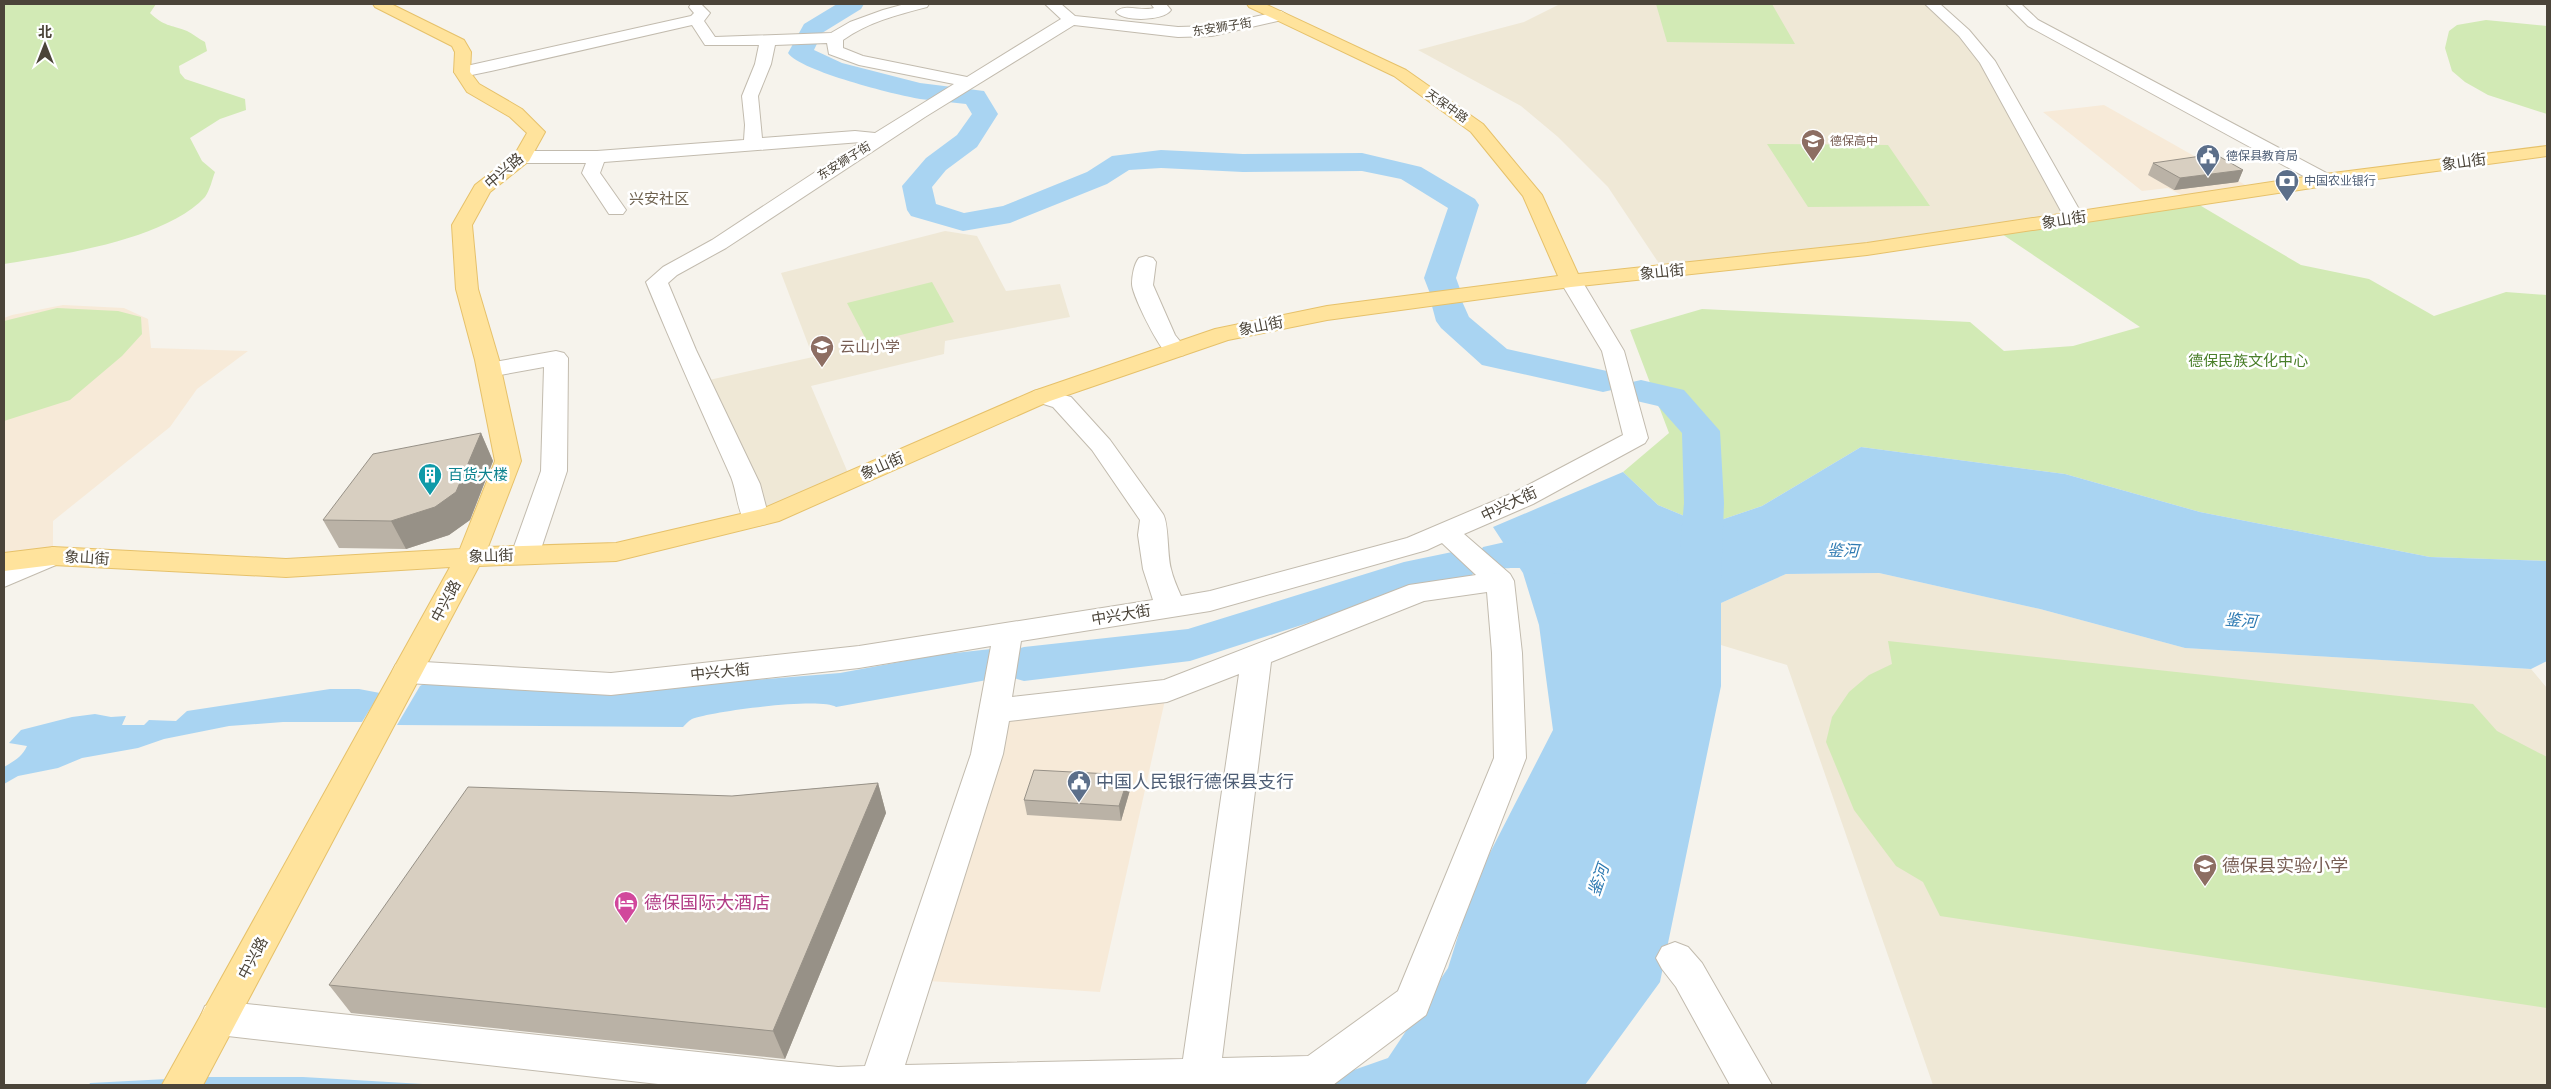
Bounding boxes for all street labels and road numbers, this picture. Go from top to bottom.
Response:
street label: 东安狮子街 [1191,14,1253,38]
street label: 天保中路 [1424,86,1471,125]
street label: 东安狮子街 [814,138,873,182]
street label: 中兴路 [480,149,526,192]
street label: 象山街 [2440,149,2487,173]
street label: 象山街 [2040,207,2087,231]
street label: 象山街 [1639,260,1685,282]
street label: 象山街 [1237,312,1285,338]
street label: 象山街 [857,448,906,482]
street label: 中兴大街 [1478,482,1540,524]
street label: 象山街 [468,545,514,565]
street label: 象山街 [64,547,110,567]
street label: 中兴路 [427,576,464,625]
street label: 中兴大街 [1090,600,1152,628]
street label: 中兴大街 [689,659,751,683]
street label: 中兴路 [234,933,271,982]

